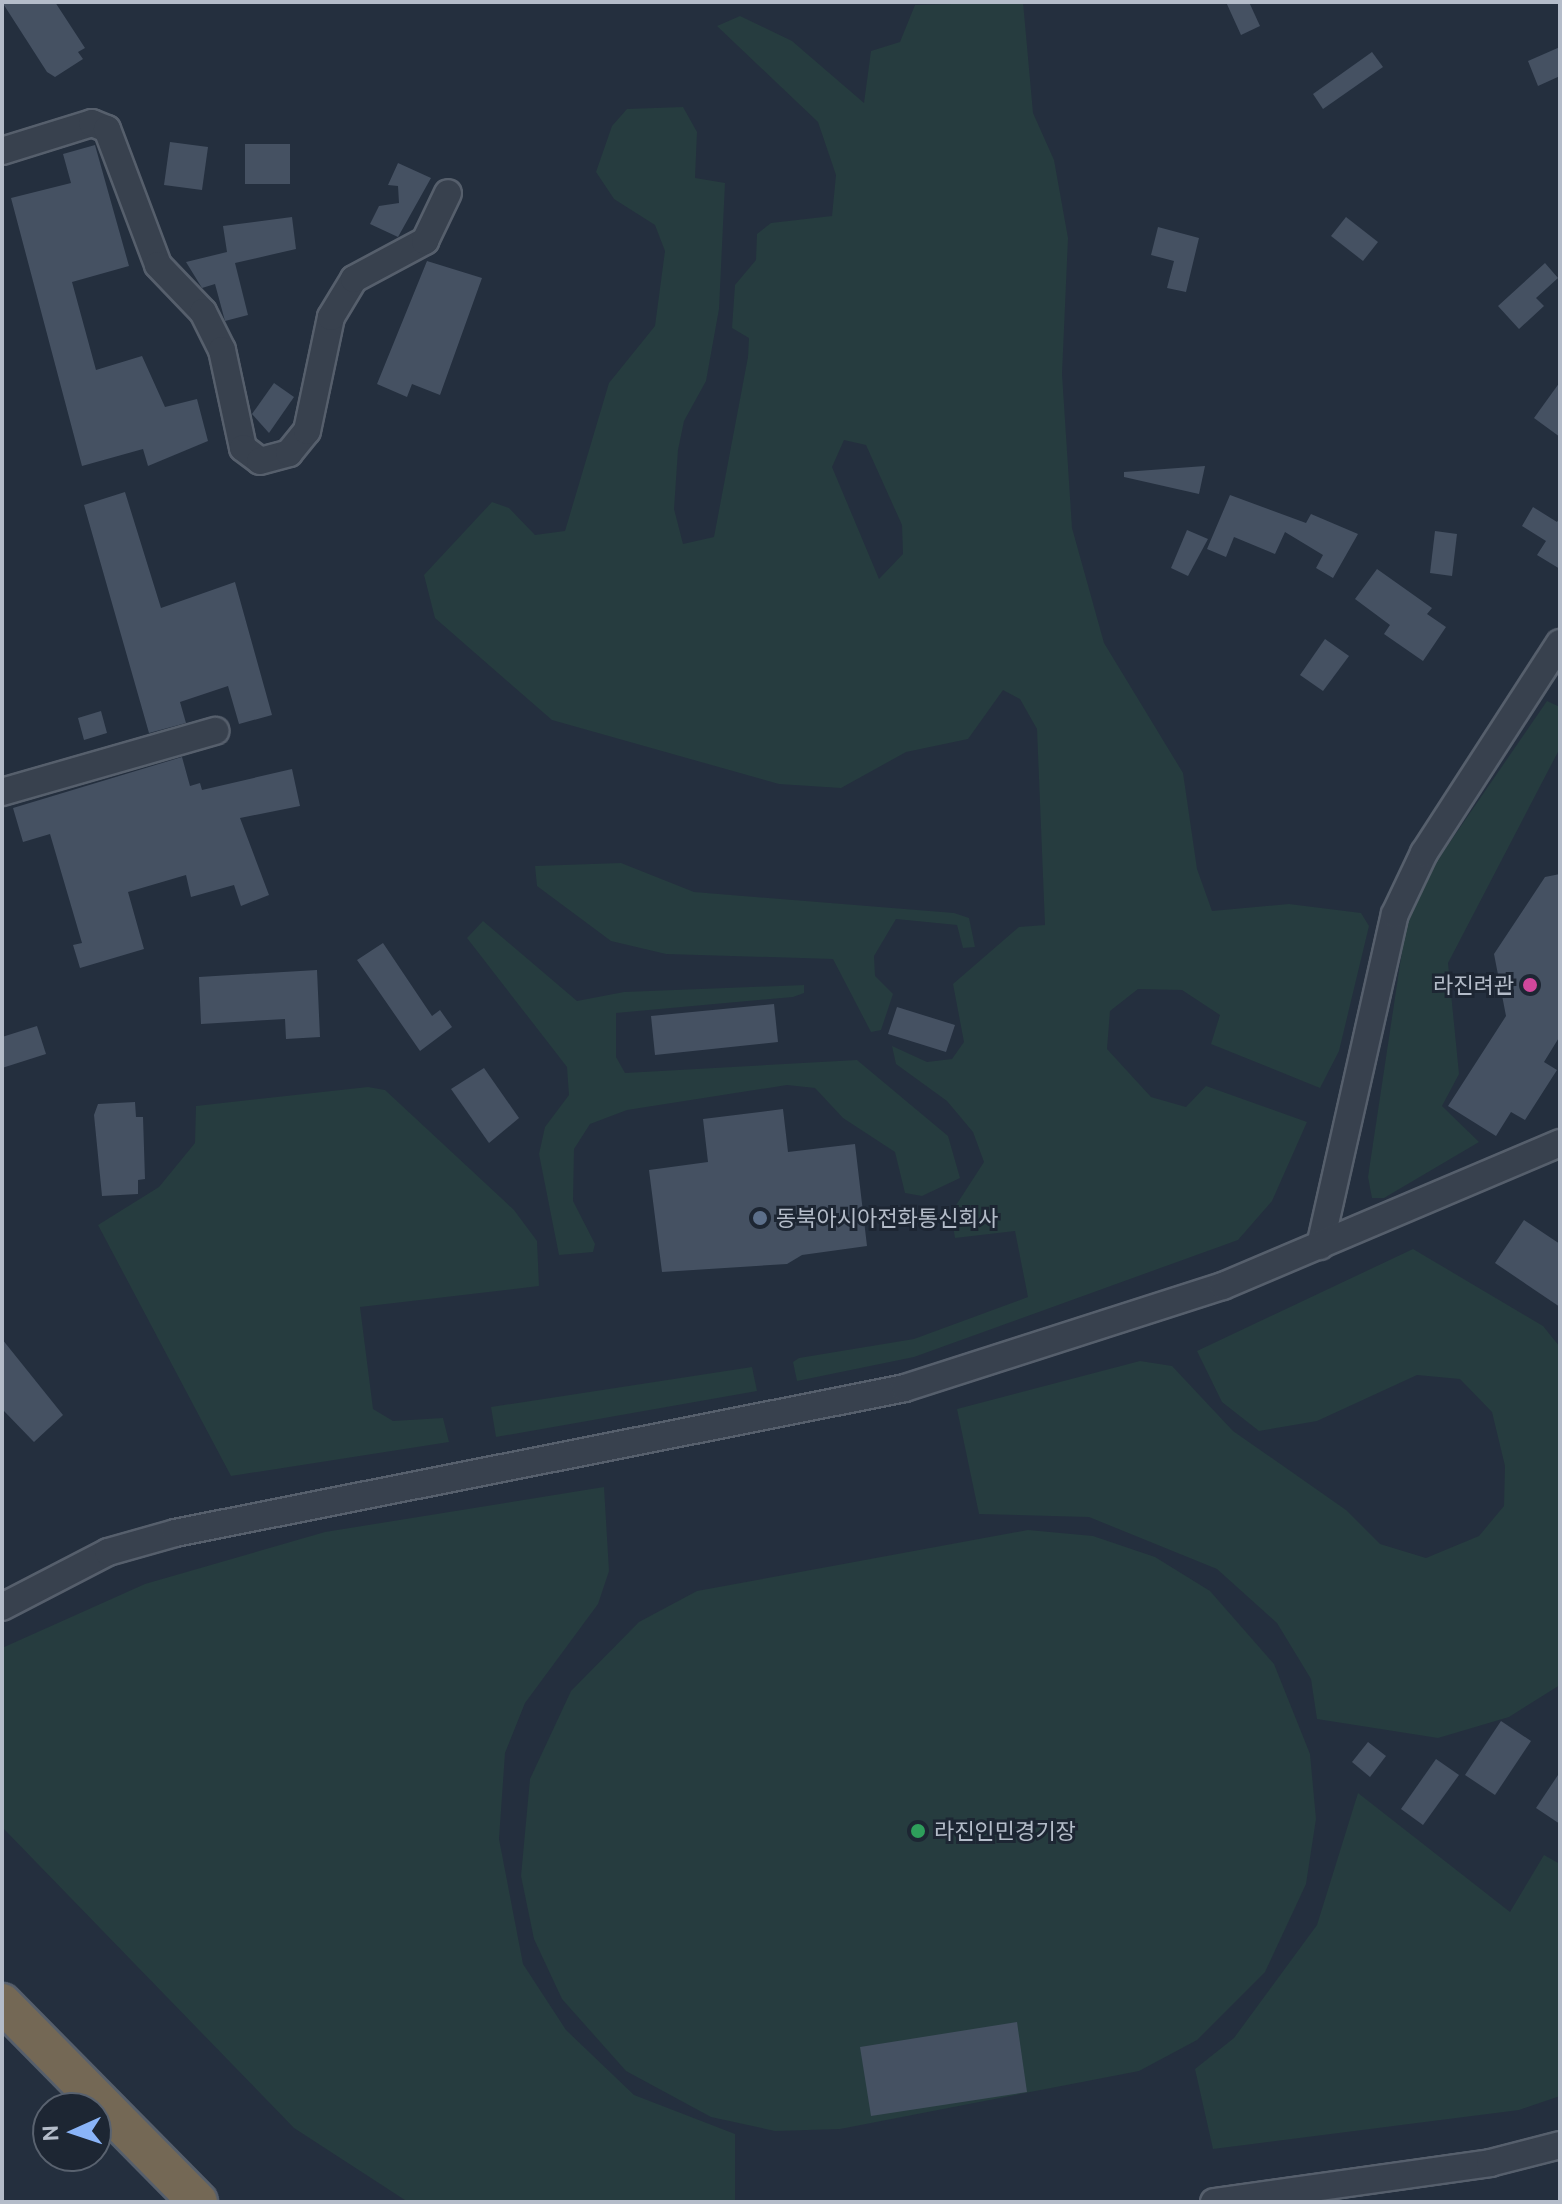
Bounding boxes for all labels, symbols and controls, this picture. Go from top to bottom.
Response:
place label: 라진려관 [1433,972,1514,998]
marker: 라진려관 [1521,976,1539,994]
place label: 동북아시아전화통신회사 [776,1205,999,1231]
marker: 동북아시아전화통신회사 [751,1209,769,1227]
place label: 라진인민경기장 [934,1818,1076,1844]
marker: 라진인민경기장 [909,1822,927,1840]
north arrow [32,2092,112,2172]
text: N [37,2124,62,2142]

